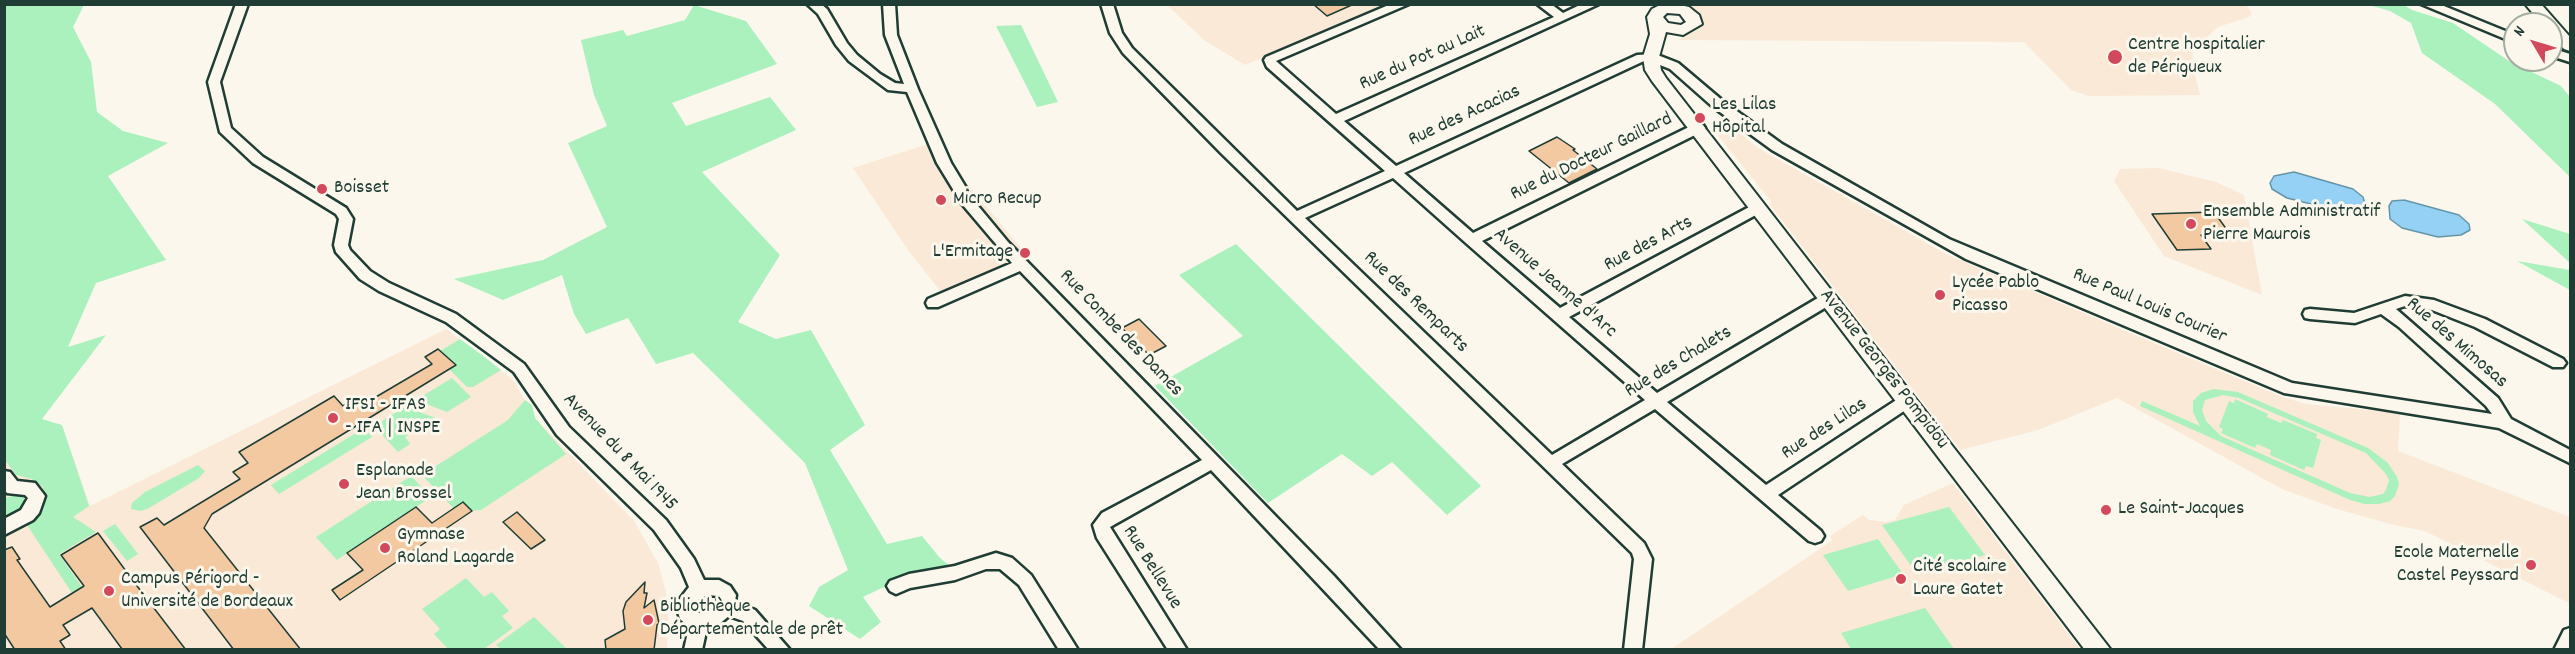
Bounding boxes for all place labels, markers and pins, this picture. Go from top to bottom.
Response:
place label: Centre hospitalier de Périgueux [2128,34,2265,81]
marker: Centre hospitalier de Périgueux [2106,48,2124,66]
place label: Les Lilas Hôpital [1712,94,1776,141]
marker: Les Lilas Hôpital [1693,111,1707,125]
place label: Boisset [334,177,389,201]
marker: Boisset [315,182,329,196]
place label: Micro Recup [953,188,1042,212]
marker: Micro Recup [934,193,948,207]
place label: Ensemble Administratif Pierre Maurois [2203,201,2380,248]
marker: Ensemble Administratif Pierre Maurois [2184,217,2198,231]
place label: L'Ermitage [933,241,1013,265]
marker: L'Ermitage [1018,246,1032,260]
place label: Lycée Pablo Picasso [1952,272,2039,319]
marker: Lycée Pablo Picasso [1933,288,1947,302]
place label: IFSI - IFAS - IFA | INSPE [345,394,440,441]
marker: IFSI - IFAS - IFA | INSPE [326,411,340,425]
place label: Esplanade Jean Brossel [356,460,451,507]
marker: Esplanade Jean Brossel [337,477,351,491]
place label: Le Saint-Jacques [2118,498,2244,522]
marker: Le Saint-Jacques [2099,503,2113,517]
place label: Gymnase Roland Lagarde [397,524,514,571]
marker: Gymnase Roland Lagarde [378,541,392,555]
place label: Ecole Maternelle Castel Peyssard [2394,542,2519,589]
place label: Cité scolaire Laure Gatet [1913,556,2006,603]
marker: Ecole Maternelle Castel Peyssard [2524,558,2538,572]
place label: Campus Périgord - Université de Bordeaux [121,568,293,615]
marker: Cité scolaire Laure Gatet [1894,572,1908,586]
marker: Campus Périgord - Université de Bordeaux [102,584,116,598]
place label: Bibliothèque Départementale de prêt [660,596,843,643]
marker: Bibliothèque Départementale de prêt [641,613,655,627]

